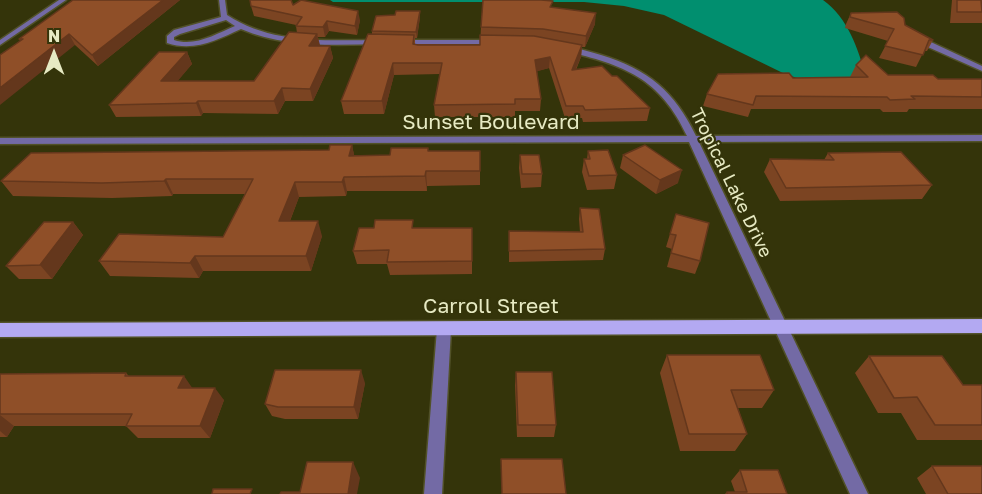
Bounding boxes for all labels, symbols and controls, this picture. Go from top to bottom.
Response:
north arrow [24,24,84,84]
text: N [48,26,60,46]
street label: Tropical Lake Drive [686,105,776,261]
street label: Sunset Boulevard [402,109,580,135]
street label: Carroll Street [423,293,559,319]

